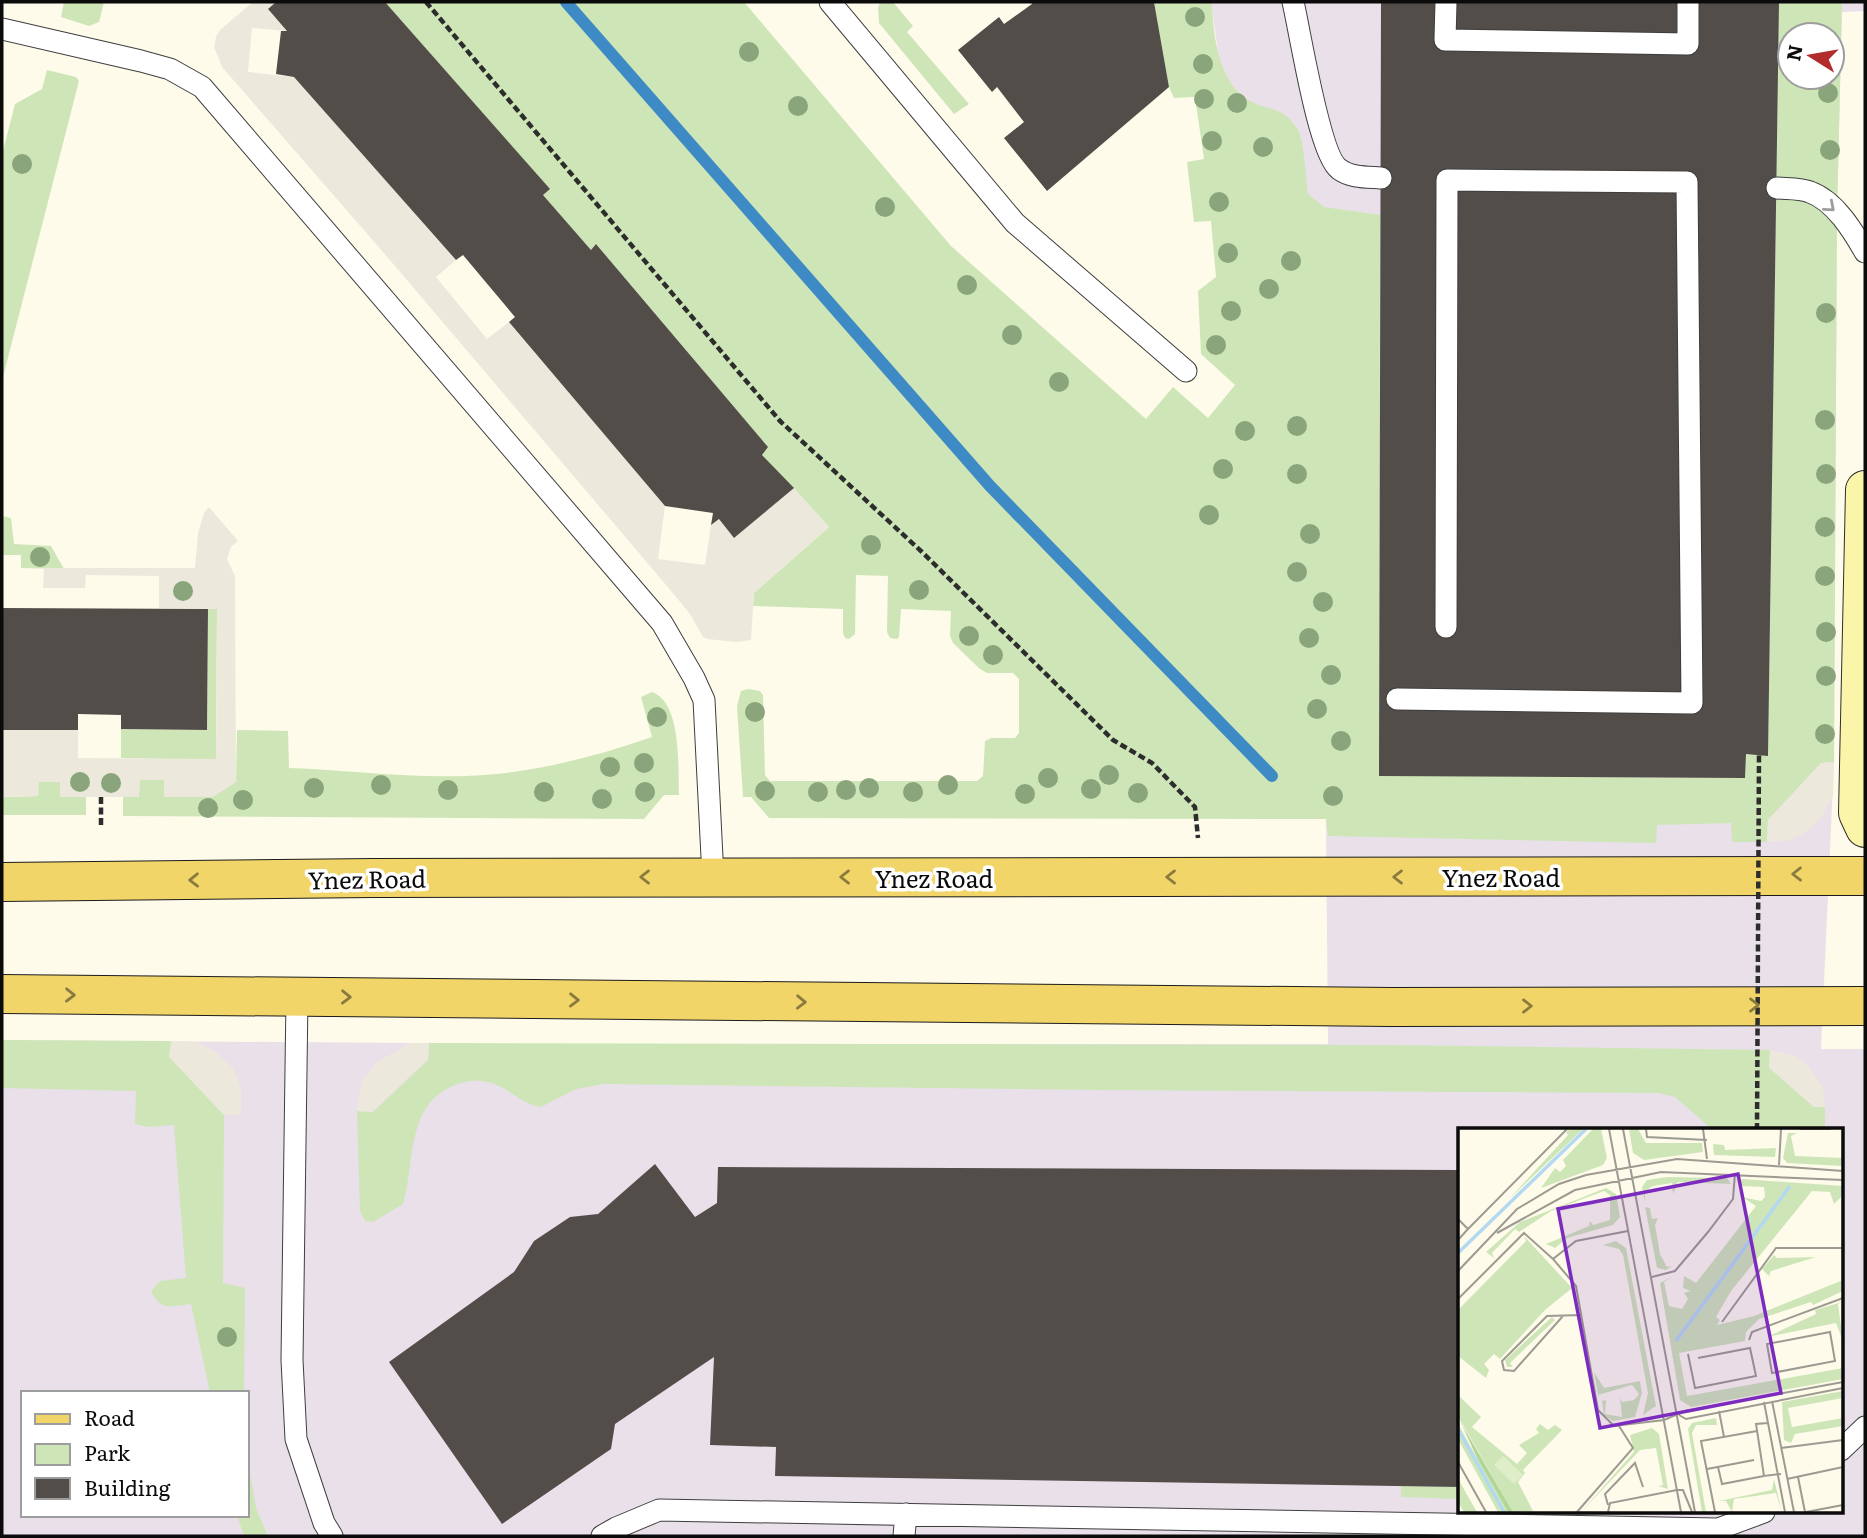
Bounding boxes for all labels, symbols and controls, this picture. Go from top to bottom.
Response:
north arrow [1776,21,1846,91]
text: N [1778,42,1809,63]
one-way arrow [1822,199,1835,211]
street label: Ynez Road [308,859,427,897]
street label: Ynez Road [1442,859,1560,894]
street label: Ynez Road [875,860,993,895]
one-way arrow [1791,866,1802,882]
one-way arrow [639,869,650,885]
one-way arrow [839,869,850,885]
one-way arrow [1165,869,1175,885]
one-way arrow [1392,869,1403,885]
one-way arrow [188,873,199,888]
one-way arrow [65,987,76,1003]
one-way arrow [342,989,352,1005]
one-way arrow [569,992,580,1008]
one-way arrow [797,994,807,1010]
one-way arrow [1749,997,1760,1013]
one-way arrow [1522,998,1532,1014]
inset map [1458,1128,1842,1514]
legend [21,1391,248,1517]
text: Road [84,1401,135,1432]
text: Park [84,1436,130,1467]
text: Building [84,1471,171,1502]

